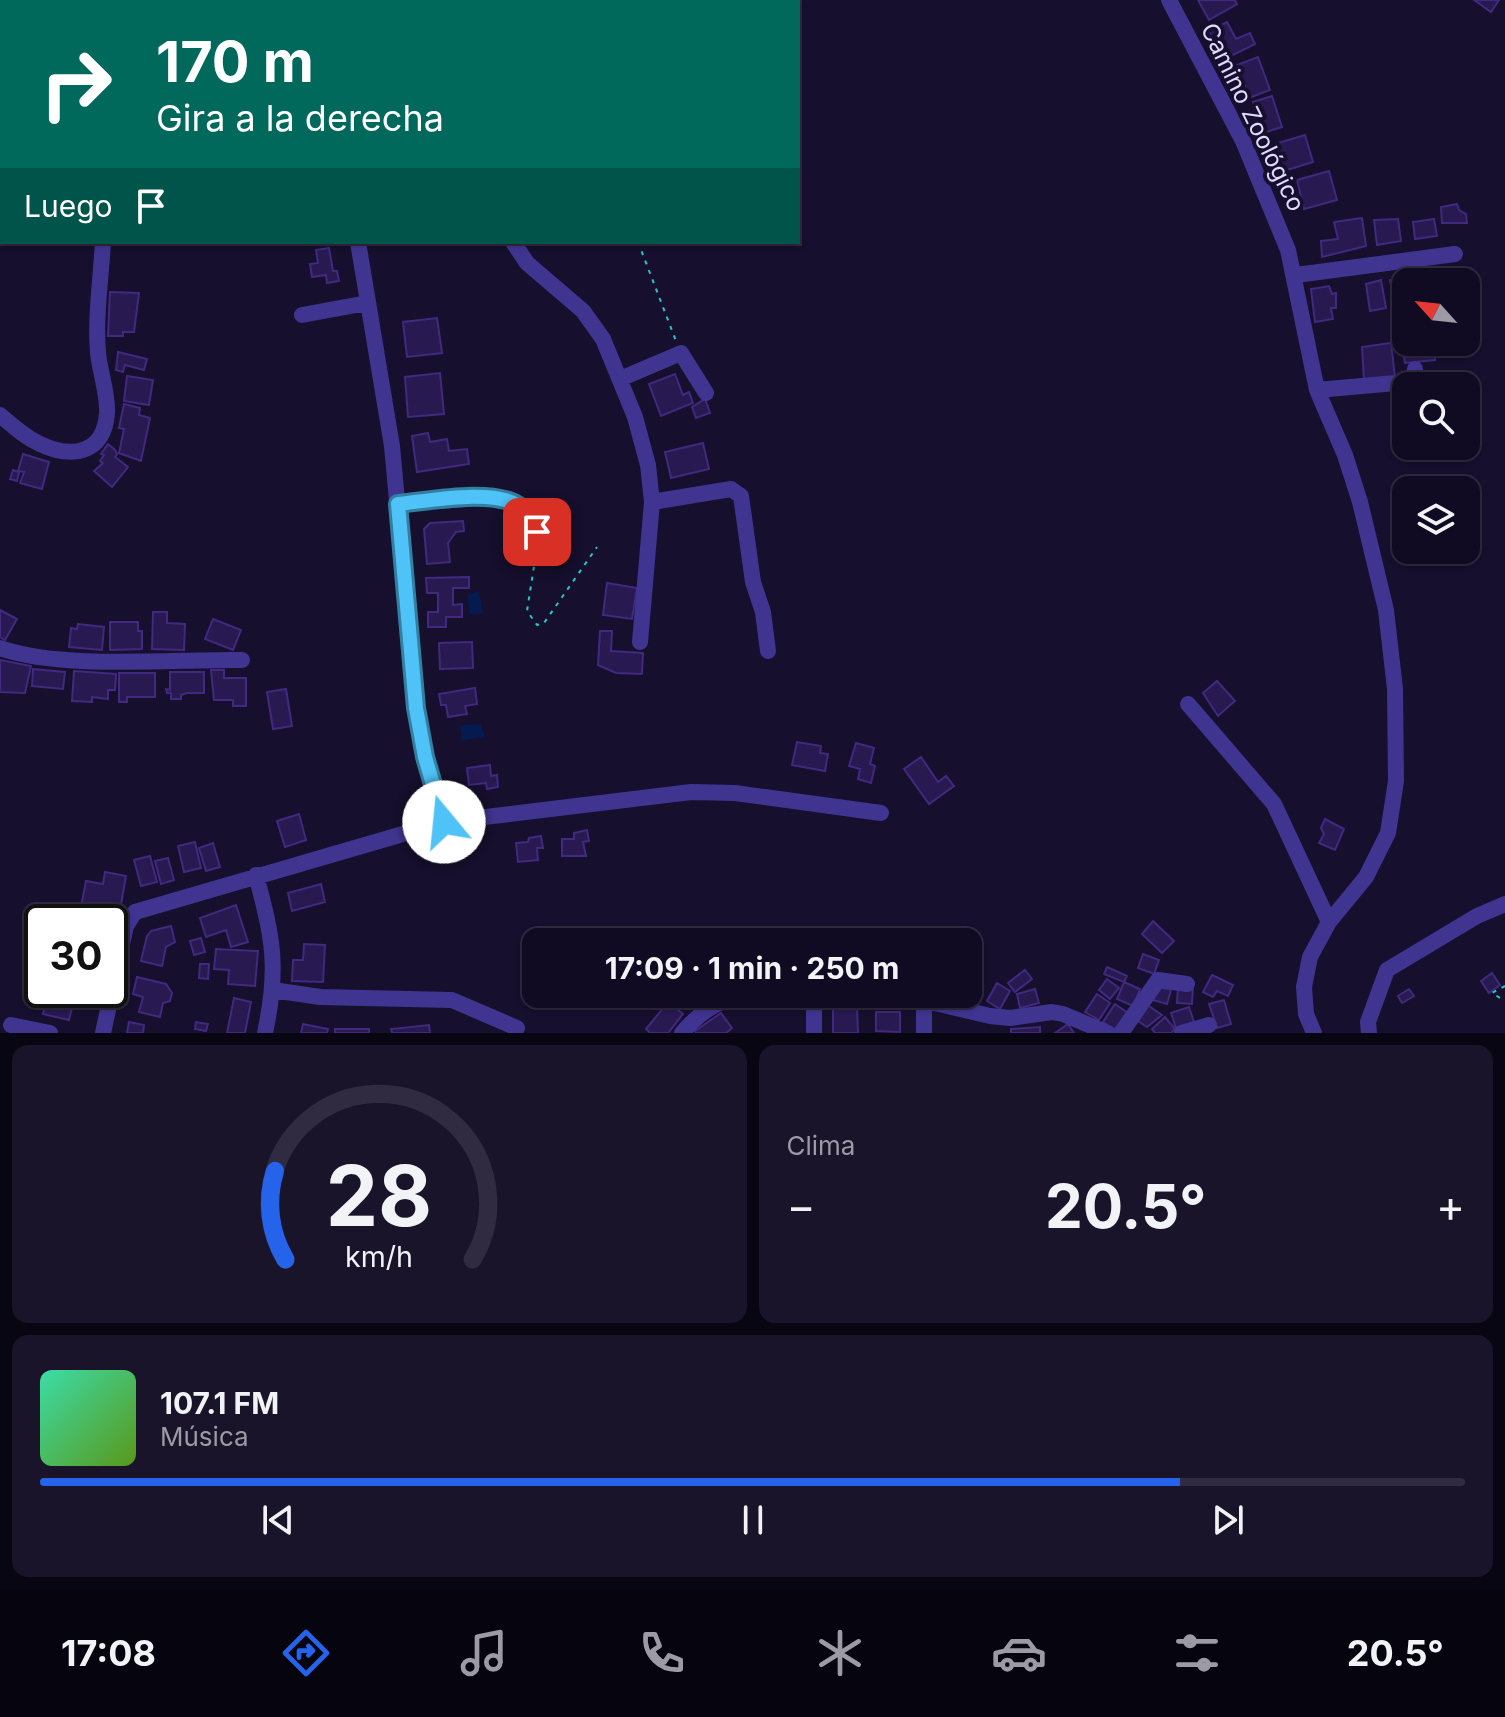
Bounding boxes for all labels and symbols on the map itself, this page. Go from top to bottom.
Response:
street label: Camino Zoológico [1195,18,1311,216]
north arrow [1392,268,1480,356]
pin [503,498,571,566]
position arrow [402,780,486,864]
speed limit sign: 30 [24,904,128,1008]

